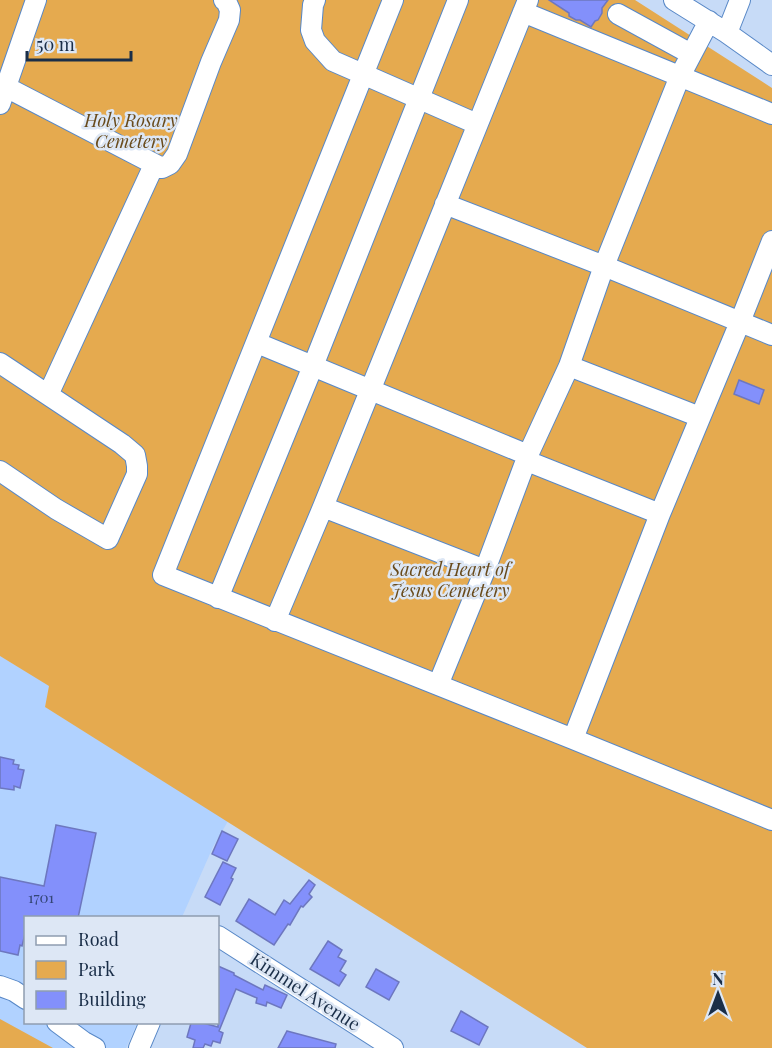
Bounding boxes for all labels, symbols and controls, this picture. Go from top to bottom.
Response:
scale bar [27,24,130,62]
text: 50 m [36,32,75,56]
park label: Holy Rosary Cemetery [83,108,178,153]
park label: Sacred Heart of Jesus Cemetery [389,557,513,602]
house number: 1701 [28,887,55,907]
legend [24,916,219,1024]
text: Road [78,927,119,951]
street label: Kimmel Avenue [246,947,365,1036]
text: Park [78,957,115,981]
north arrow [688,964,748,1024]
text: N [712,968,724,989]
text: Building [78,987,146,1011]

